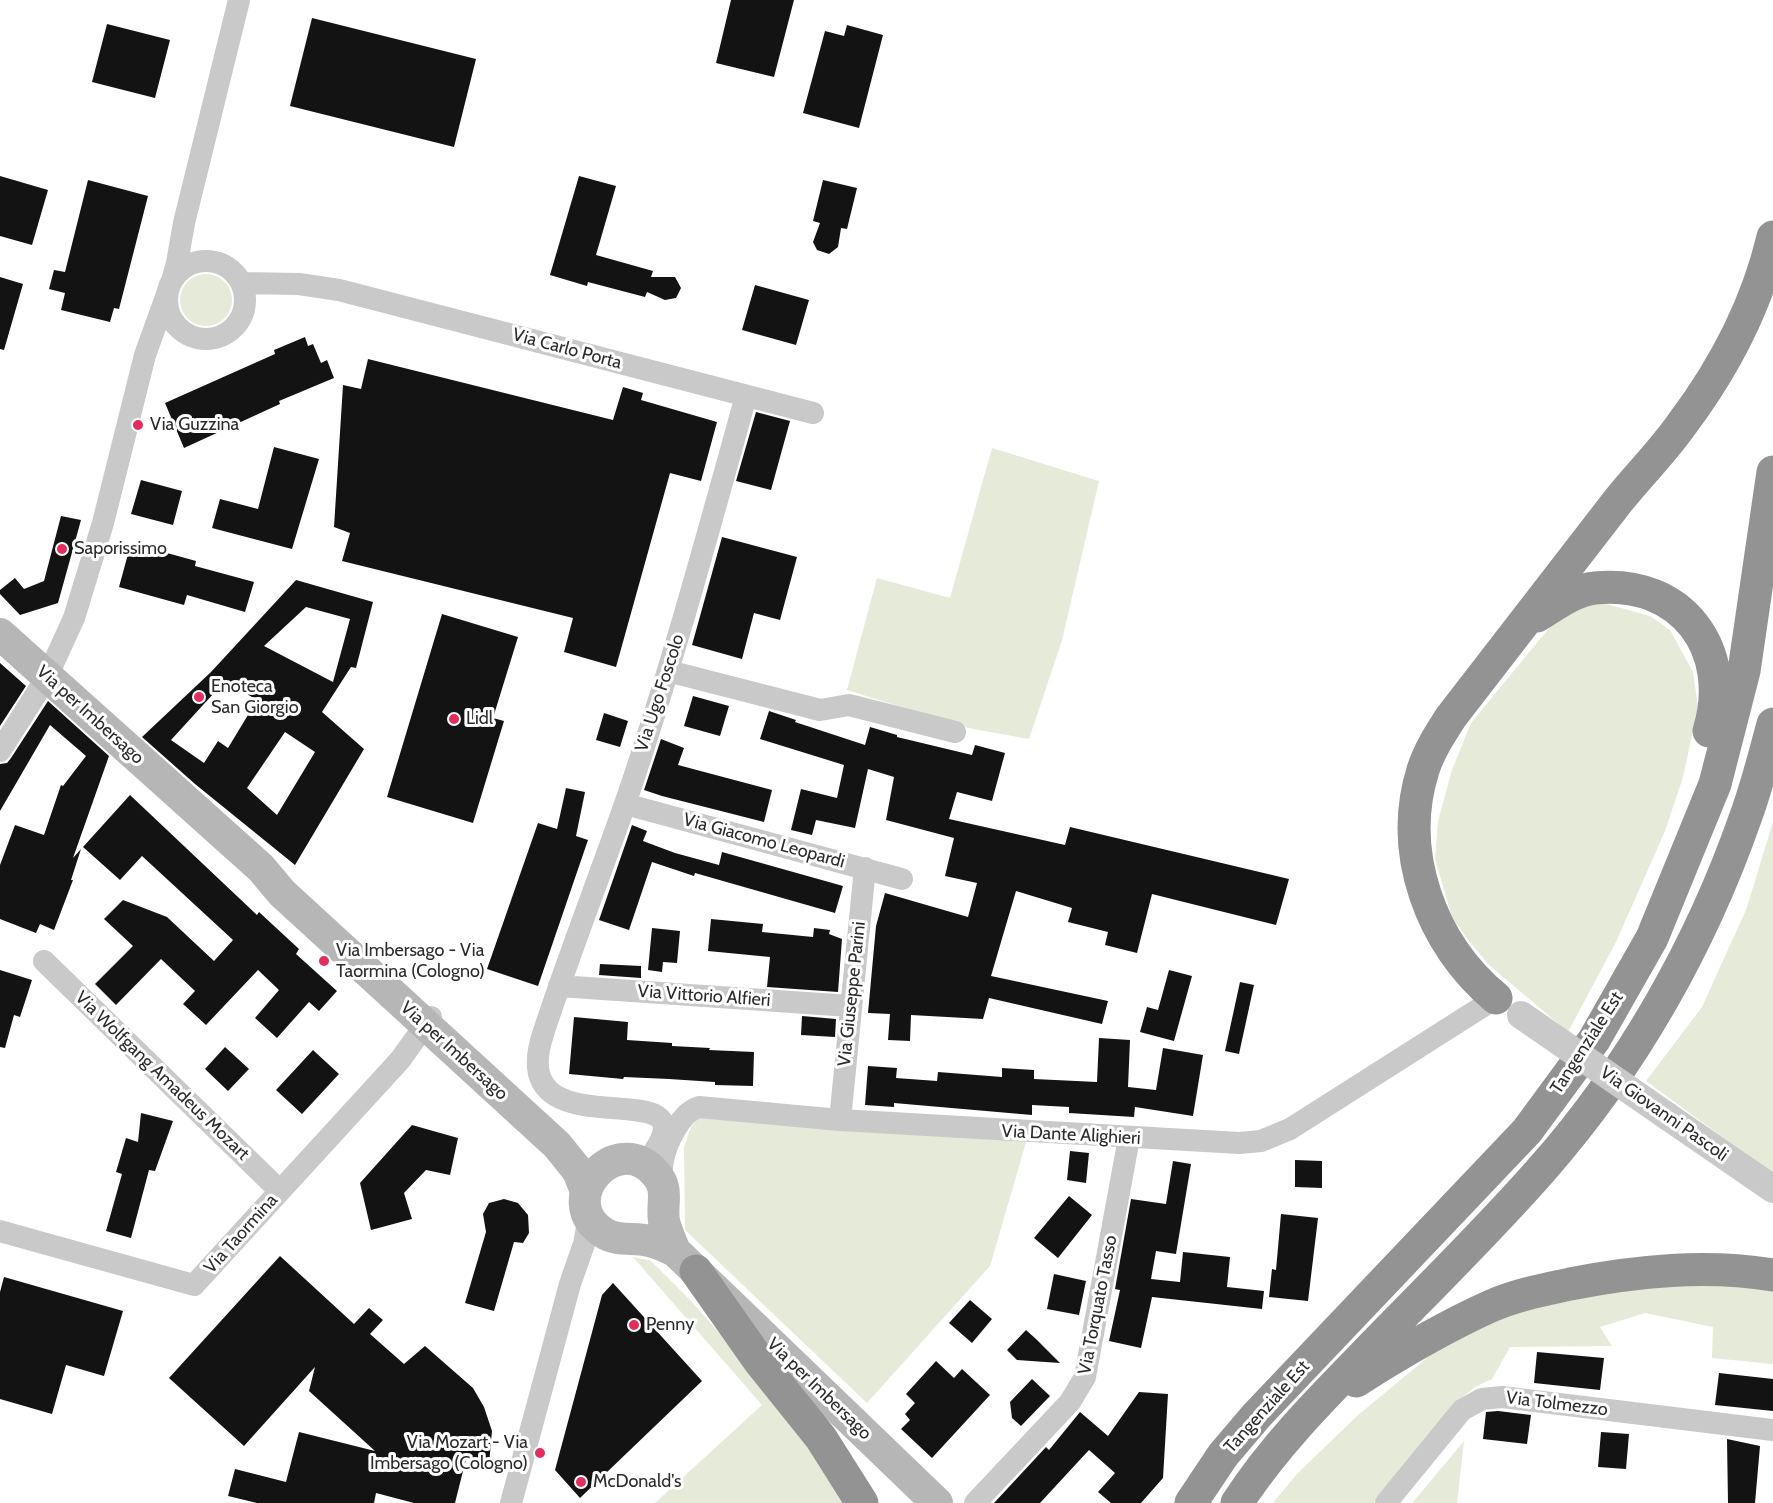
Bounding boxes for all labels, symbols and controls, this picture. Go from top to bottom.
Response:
street label: Via Carlo Porta [510,324,624,374]
place label: Via Guzzina [150,414,239,436]
marker: Via Guzzina [131,418,145,432]
place label: Saporissimo [74,538,167,560]
marker: Saporissimo [55,542,69,556]
street label: Via Ugo Foscolo [631,632,689,754]
street label: Via per Imbersago [32,661,148,769]
place label: Enoteca San Giorgio [211,676,299,718]
marker: Enoteca San Giorgio [192,690,206,704]
place label: Lidl [466,708,493,730]
marker: Lidl [447,712,461,726]
street label: Via Giacomo Leopardi [681,809,847,873]
street label: Via Giuseppe Parini [834,920,870,1068]
place label: Via Imbersago - Via Taormina (Cologno) [336,940,485,982]
marker: Via Imbersago - Via Taormina (Cologno) [317,954,331,968]
street label: Via Vittorio Alfieri [637,981,771,1011]
street label: Via Wolfgang Amadeus Mozart [70,987,254,1165]
street label: Tangenziale Est [1546,988,1628,1098]
street label: Via per Imbersago [396,997,512,1105]
street label: Via Giovanni Pascoli [1596,1062,1732,1166]
street label: Via Dante Alighieri [1001,1121,1141,1149]
street label: Via Taormina [200,1190,282,1278]
street label: Via Torquato Tasso [1074,1233,1122,1377]
place label: Penny [646,1314,694,1336]
marker: Penny [627,1318,641,1332]
street label: Via per Imbersago [762,1334,876,1444]
street label: Tangenziale Est [1220,1356,1314,1458]
street label: Via Tolmezzo [1505,1387,1609,1421]
place label: Via Mozart - Via Imbersago (Cologno) [370,1432,528,1474]
marker: Via Mozart - Via Imbersago (Cologno) [533,1446,547,1460]
place label: McDonald's [593,1471,681,1493]
marker: McDonald's [574,1475,588,1489]

